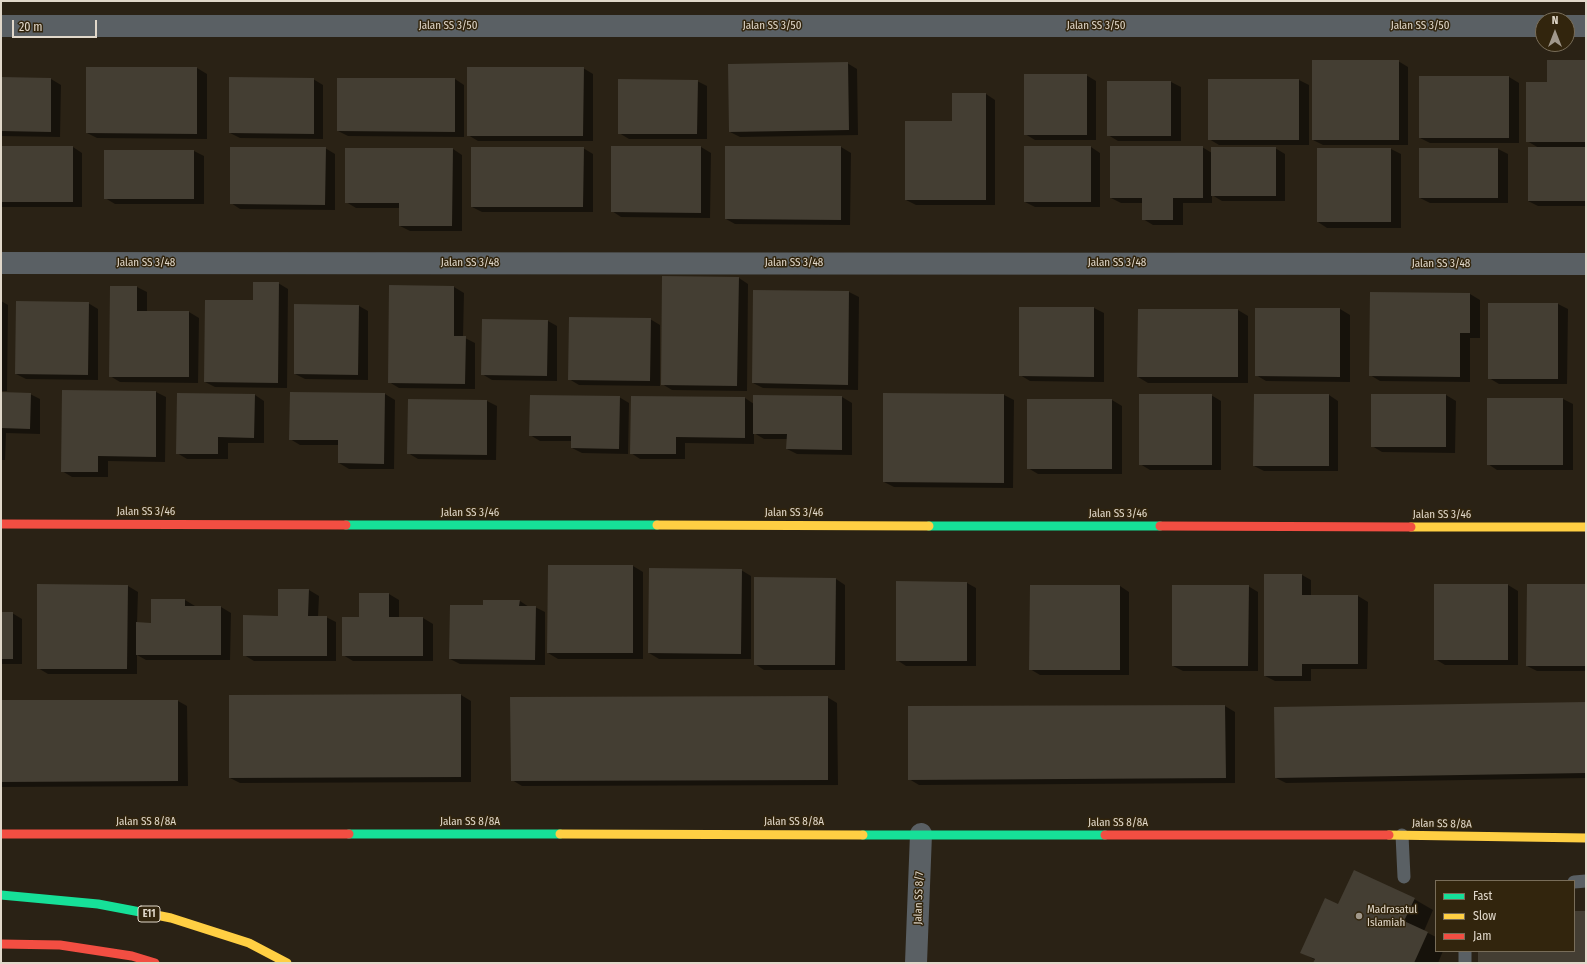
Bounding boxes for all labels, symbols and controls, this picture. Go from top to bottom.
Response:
scale bar [14,12,99,38]
north arrow [1535,12,1575,52]
text: N [1552,14,1558,27]
street label: Jalan SS 3/50 [419,19,477,33]
street label: Jalan SS 3/50 [743,19,801,33]
street label: Jalan SS 3/50 [1067,19,1125,33]
street label: Jalan SS 3/50 [1391,19,1449,33]
text: 20 m [19,20,43,34]
street label: Jalan SS 3/48 [117,256,175,270]
street label: Jalan SS 3/48 [441,256,499,270]
street label: Jalan SS 3/48 [765,256,823,270]
street label: Jalan SS 3/48 [1088,256,1146,270]
street label: Jalan SS 3/48 [1412,257,1470,271]
street label: Jalan SS 3/46 [117,505,175,519]
street label: Jalan SS 3/46 [441,506,499,520]
street label: Jalan SS 3/46 [765,506,823,520]
street label: Jalan SS 3/46 [1089,507,1147,521]
street label: Jalan SS 3/46 [1413,508,1471,522]
street label: Jalan SS 8/8A [116,815,176,829]
street label: Jalan SS 8/8A [440,815,500,829]
street label: Jalan SS 8/8A [764,815,824,829]
street label: Jalan SS 8/8A [1088,816,1148,830]
street label: Jalan SS 8/8A [1412,817,1472,831]
street label: Jalan SS 8/7 [911,871,927,925]
legend [1435,880,1575,952]
text: Fast [1473,889,1492,903]
place label: Madrasatul Islamiah [1367,903,1417,929]
road number: E11 [138,906,160,922]
text: Slow [1473,909,1496,923]
marker: Madrasatul Islamiah [1354,911,1364,921]
text: Jam [1473,929,1491,943]

